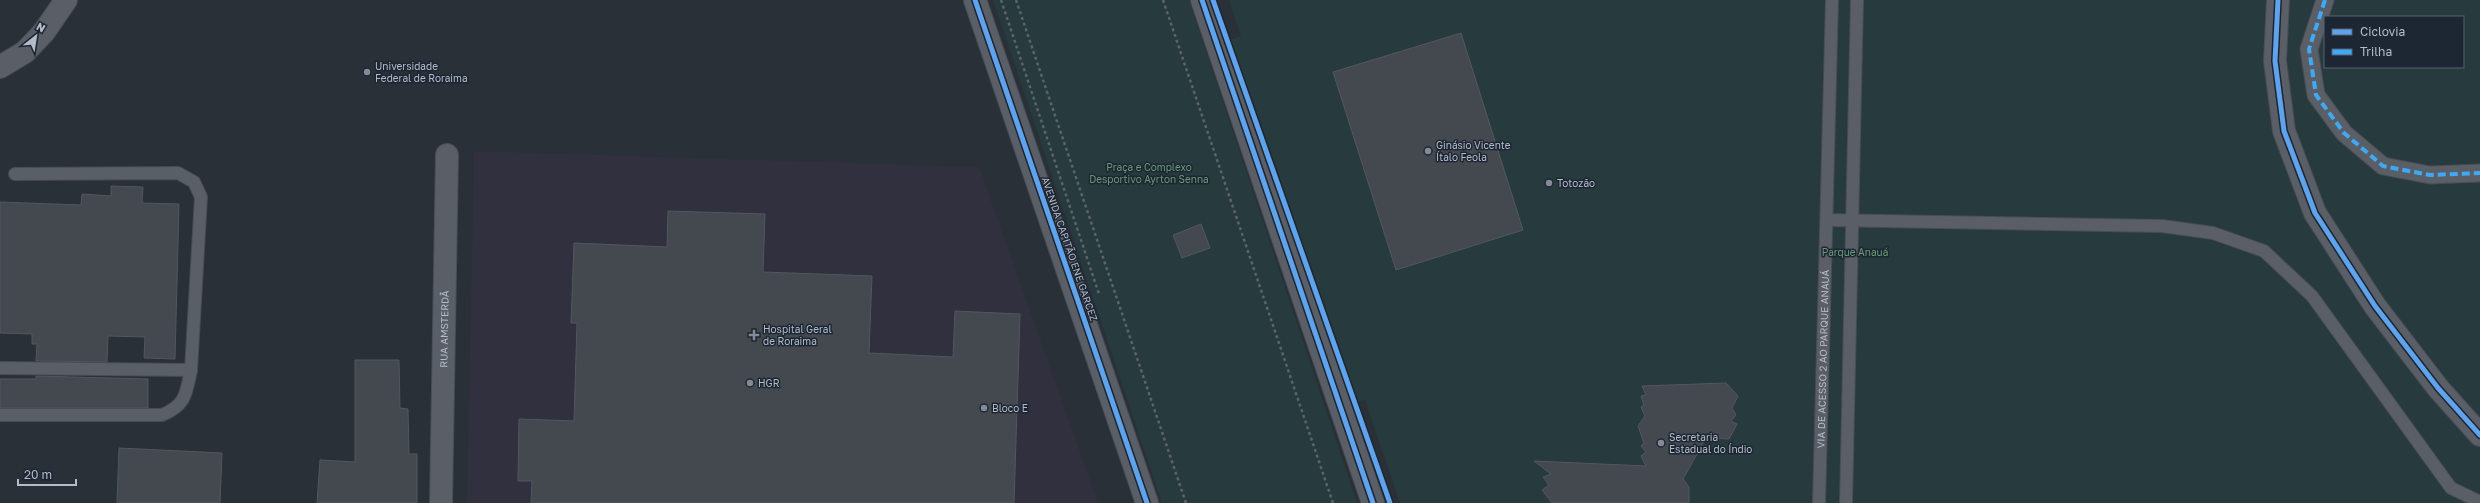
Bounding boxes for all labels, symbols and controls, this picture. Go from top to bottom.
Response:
north arrow [16,16,56,56]
legend [2324,16,2464,68]
text: N [34,19,48,35]
text: Ciclovia [2360,24,2405,39]
text: Trilha [2360,44,2392,59]
place label: Universidade Federal de Roraima [375,60,468,84]
marker: Universidade Federal de Roraima [362,67,372,77]
place label: Ginásio Vicente Ítalo Feola [1436,139,1511,163]
marker: Ginásio Vicente Ítalo Feola [1423,146,1433,156]
park label: Praça e Complexo Desportivo Ayrton Senna [1089,161,1209,185]
street label: AVENIDA CAPITÃO ENE GARCEZ [1040,175,1100,323]
place label: Totozão [1557,177,1595,189]
marker: Totozão [1544,178,1554,188]
park label: Parque Anauá [1822,246,1888,258]
street label: VIA DE ACESSO 2 AO PARQUE ANAUÁ [1814,269,1831,448]
street label: RUA AMSTERDÃ [437,290,451,368]
place label: Hospital Geral de Roraima [763,323,832,347]
marker: Hospital Geral de Roraima [748,329,760,341]
place label: HGR [758,377,780,389]
marker: HGR [745,378,755,388]
place label: Bloco E [992,402,1028,414]
marker: Bloco E [979,403,989,413]
place label: Secretaria Estadual do Índio [1669,431,1752,455]
marker: Secretaria Estadual do Índio [1656,438,1666,448]
scale bar [18,461,76,487]
text: 20 m [24,467,52,482]

